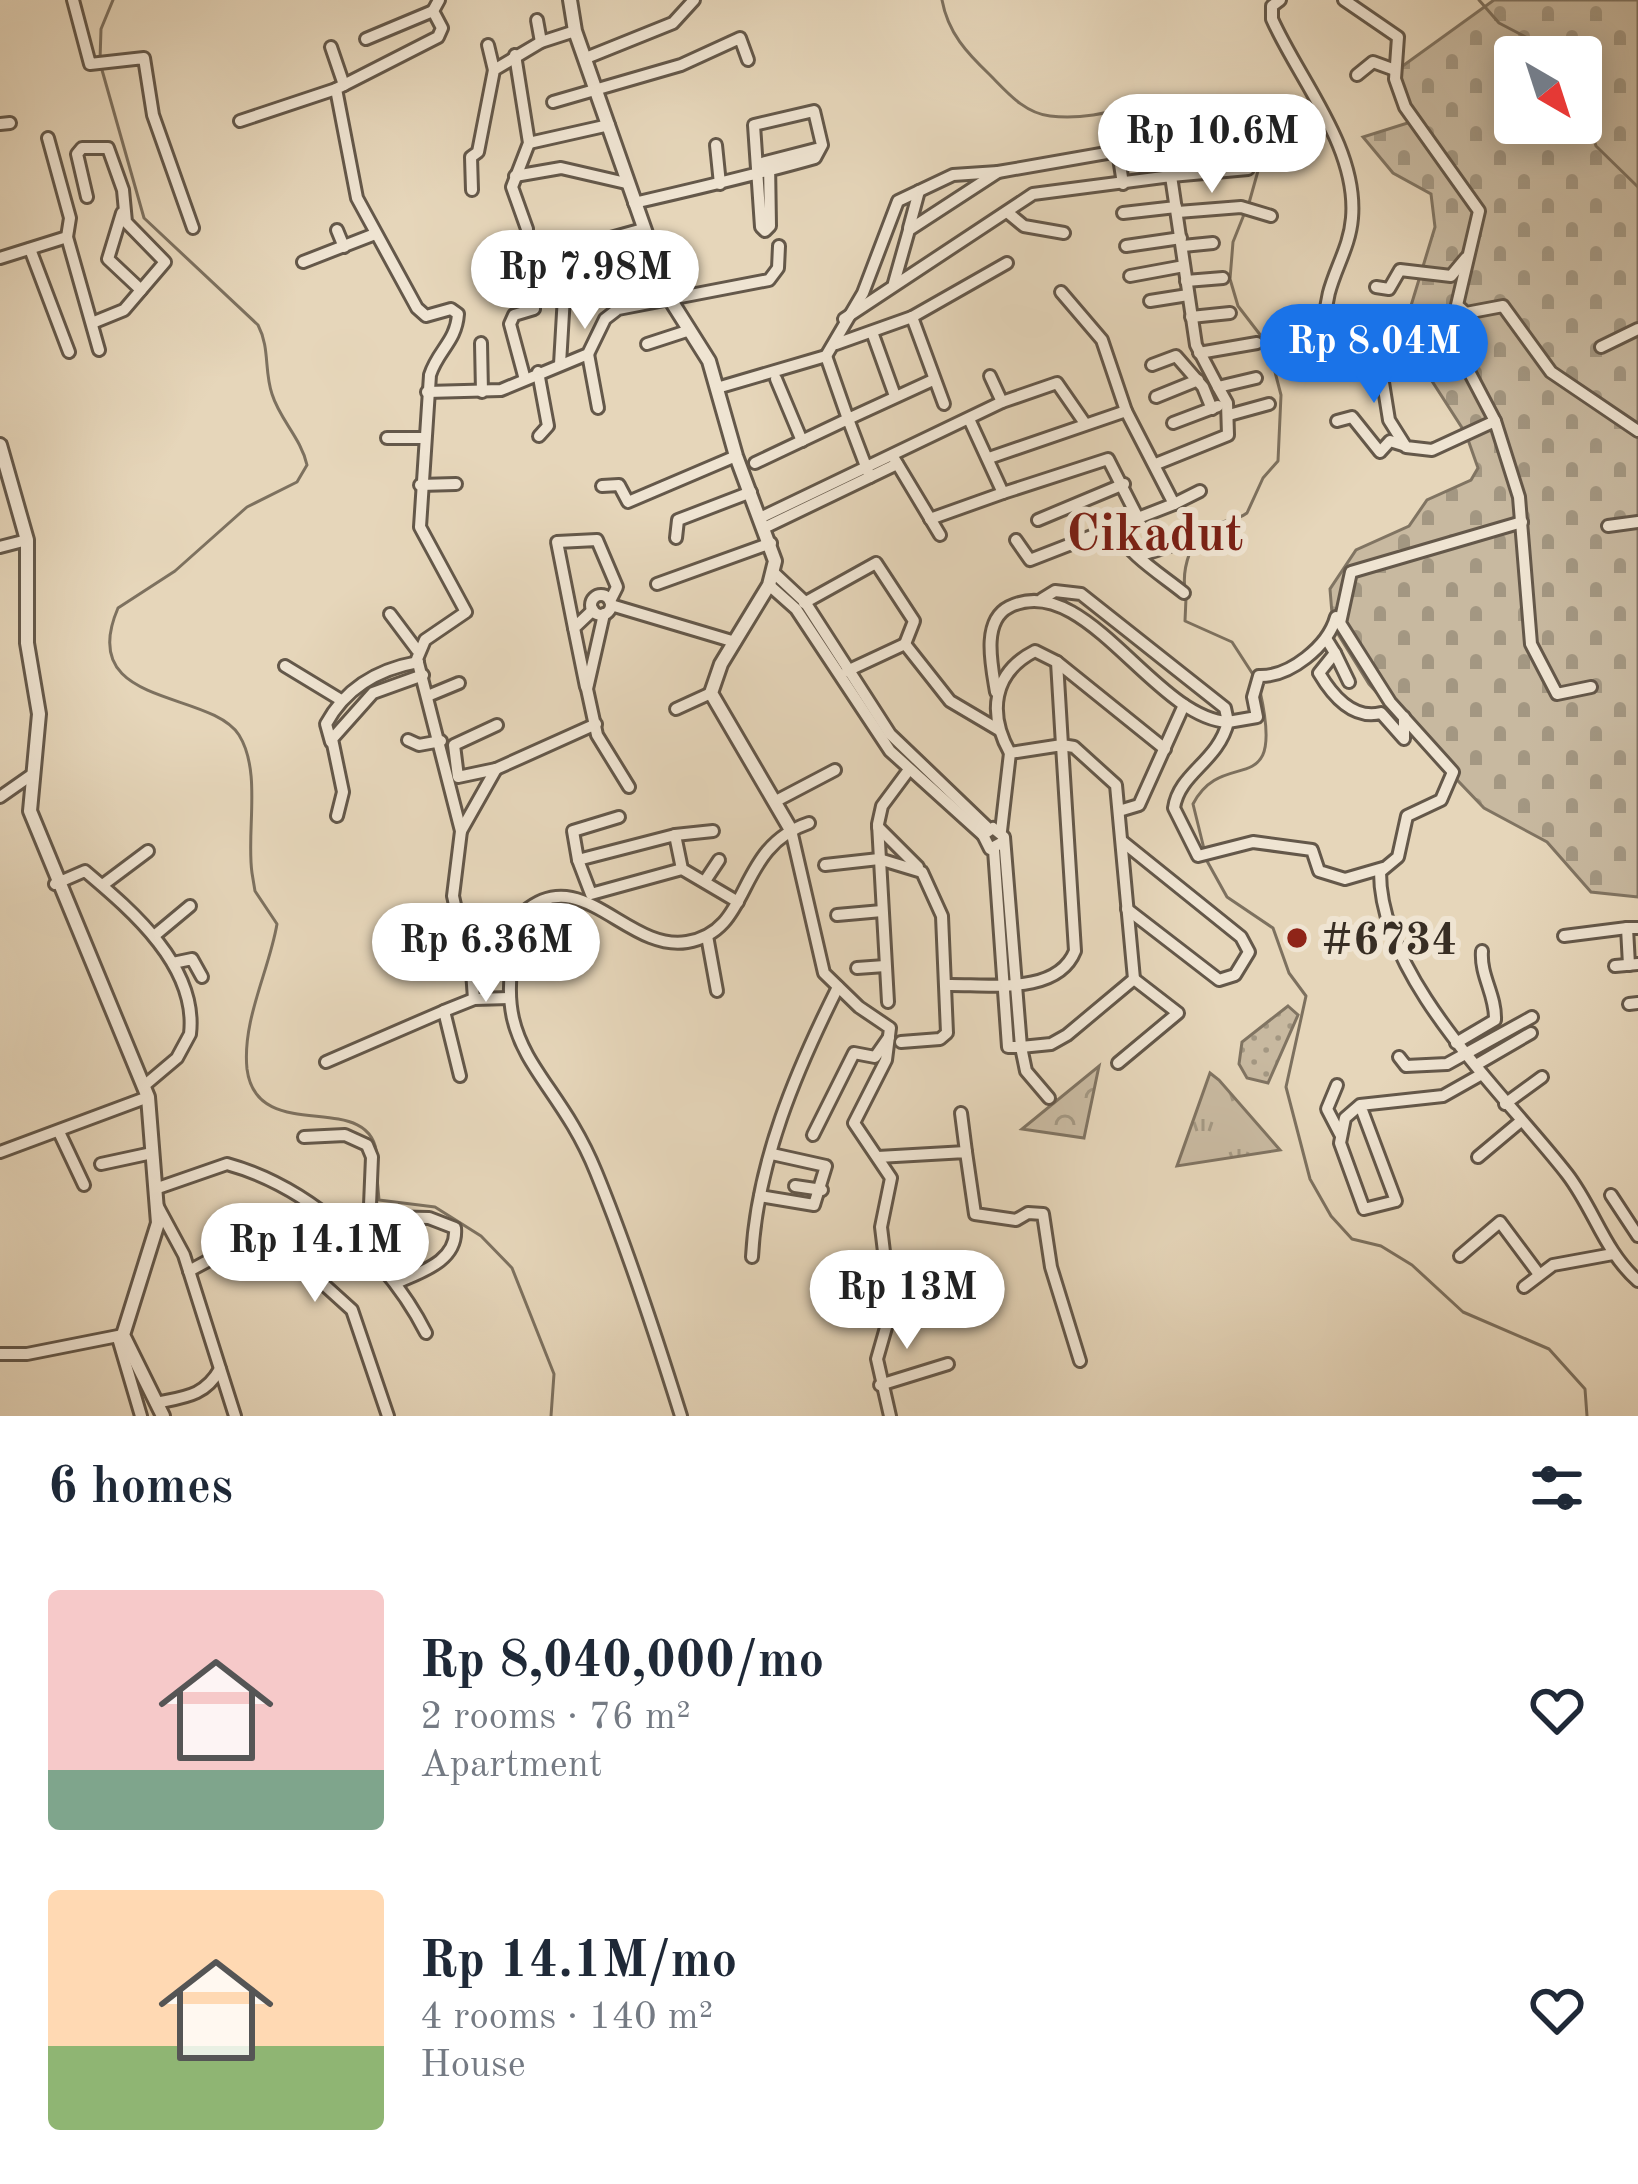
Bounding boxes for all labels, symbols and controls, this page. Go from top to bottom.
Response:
north arrow [1494,36,1602,144]
map controls [1494,36,1602,144]
pin: Rp 10.6M [1088,94,1336,196]
text: Rp 10.6M [1125,113,1299,152]
pin: Rp 7.98M [461,230,709,332]
text: Rp 7.98M [498,249,672,288]
pin: Rp 8.04M [1250,304,1498,406]
text: Rp 8.04M [1287,323,1461,362]
district label: Cikadut [1066,511,1244,562]
pin: Rp 6.36M [362,903,610,1005]
place label: #6734 [1321,920,1457,965]
text: Rp 6.36M [399,922,573,961]
marker: #6734 [1284,925,1310,951]
pin: Rp 14.1M [191,1203,439,1305]
text: Rp 14.1M [228,1222,402,1261]
pin: Rp 13M [809,1250,1005,1352]
text: Rp 13M [837,1269,977,1308]
icon: filters [1524,1455,1590,1521]
text: 6 homes [48,1463,233,1514]
text: Rp 8,040,000/mo [420,1637,824,1688]
icon: home [144,1638,288,1782]
icon: heart [1524,1677,1590,1743]
text: 2 rooms · 76 m² [420,1698,691,1737]
text: Apartment [420,1746,603,1785]
text: Rp 14.1M/mo [420,1937,737,1988]
icon: home [144,1938,288,2082]
icon: heart [1524,1977,1590,2043]
text: 4 rooms · 140 m² [420,1998,713,2037]
text: House [420,2046,526,2085]

